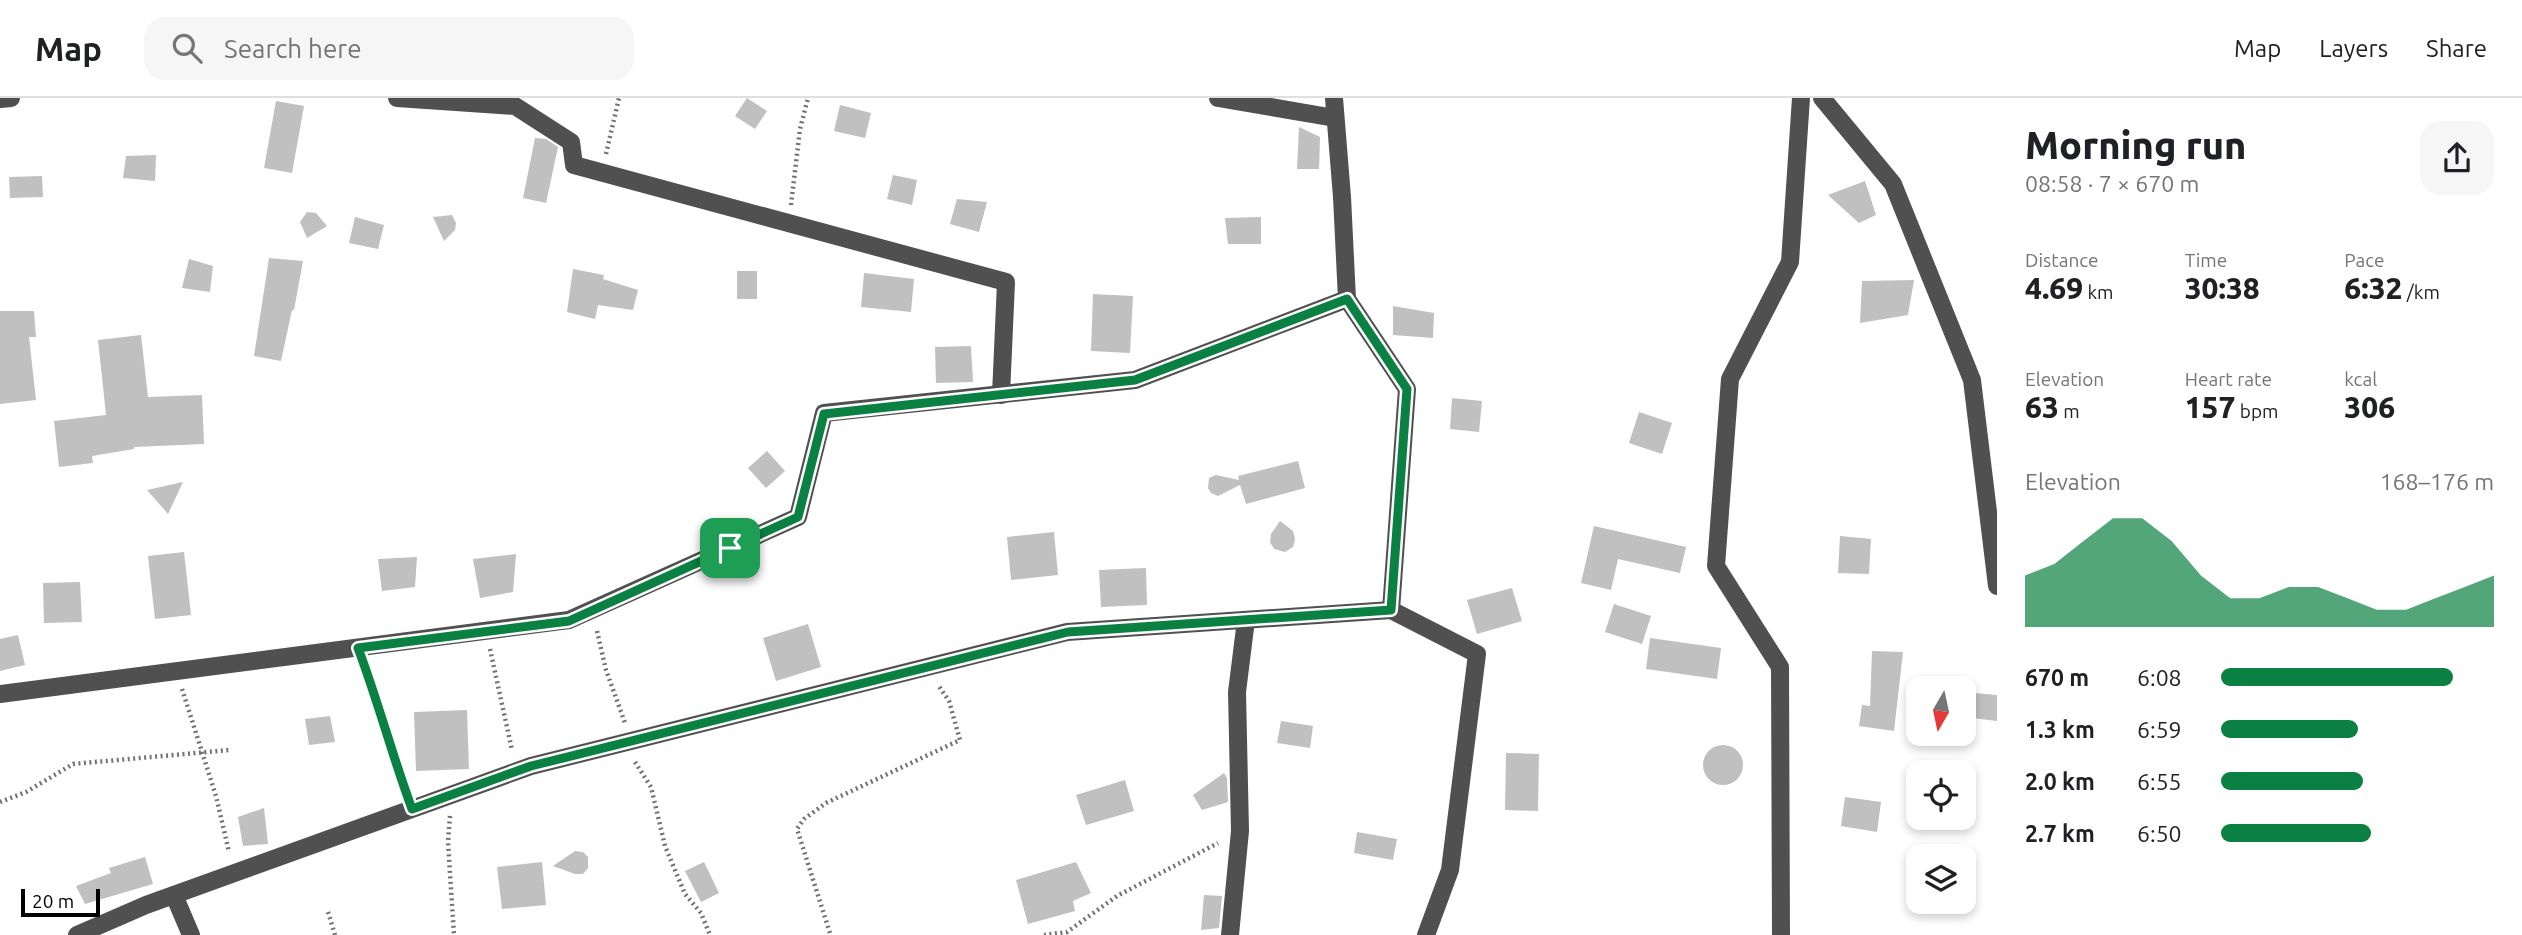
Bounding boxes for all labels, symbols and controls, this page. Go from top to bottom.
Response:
search box [144,17,634,80]
icon: search [168,29,206,67]
text: Map [35,30,102,67]
text: Search here [224,34,362,63]
text: Map [2234,35,2281,62]
text: Layers [2319,35,2388,62]
text: Share [2426,35,2487,62]
button: share [2420,121,2494,195]
text: Morning run [2025,124,2246,166]
text: 08:58 · 7 × 670 m [2025,171,2199,196]
text: Distance [2025,249,2099,271]
text: Time [2185,249,2227,271]
text: Pace [2344,249,2385,271]
text: 4.69 [2025,271,2083,305]
text: 30:38 [2185,271,2260,305]
text: 6:32 [2344,271,2402,305]
text: km [2083,281,2113,303]
text: /km [2402,281,2440,303]
text: Elevation [2025,368,2104,390]
text: Heart rate [2185,368,2272,390]
text: kcal [2344,368,2377,390]
text: 63 [2025,390,2059,424]
text: 157 [2185,390,2235,424]
text: 306 [2344,390,2395,424]
text: m [2059,400,2080,422]
text: bpm [2235,400,2278,422]
text: Elevation [2025,469,2121,494]
text: 168–176 m [2380,469,2494,494]
pin [700,518,760,578]
icon: arrive [711,529,749,567]
text: 670 m [2025,665,2089,690]
text: 6:08 [2137,665,2182,690]
north arrow [1906,676,1976,746]
map controls [1906,676,1976,914]
text: 1.3 km [2025,717,2095,742]
text: 6:59 [2137,717,2182,742]
button: locate [1906,760,1976,830]
text: 2.0 km [2025,769,2095,794]
text: 6:55 [2137,769,2182,794]
text: 2.7 km [2025,821,2095,846]
text: 6:50 [2137,821,2182,846]
button: layers [1906,844,1976,914]
scale bar [21,886,100,918]
text: 20 m [32,890,74,912]

